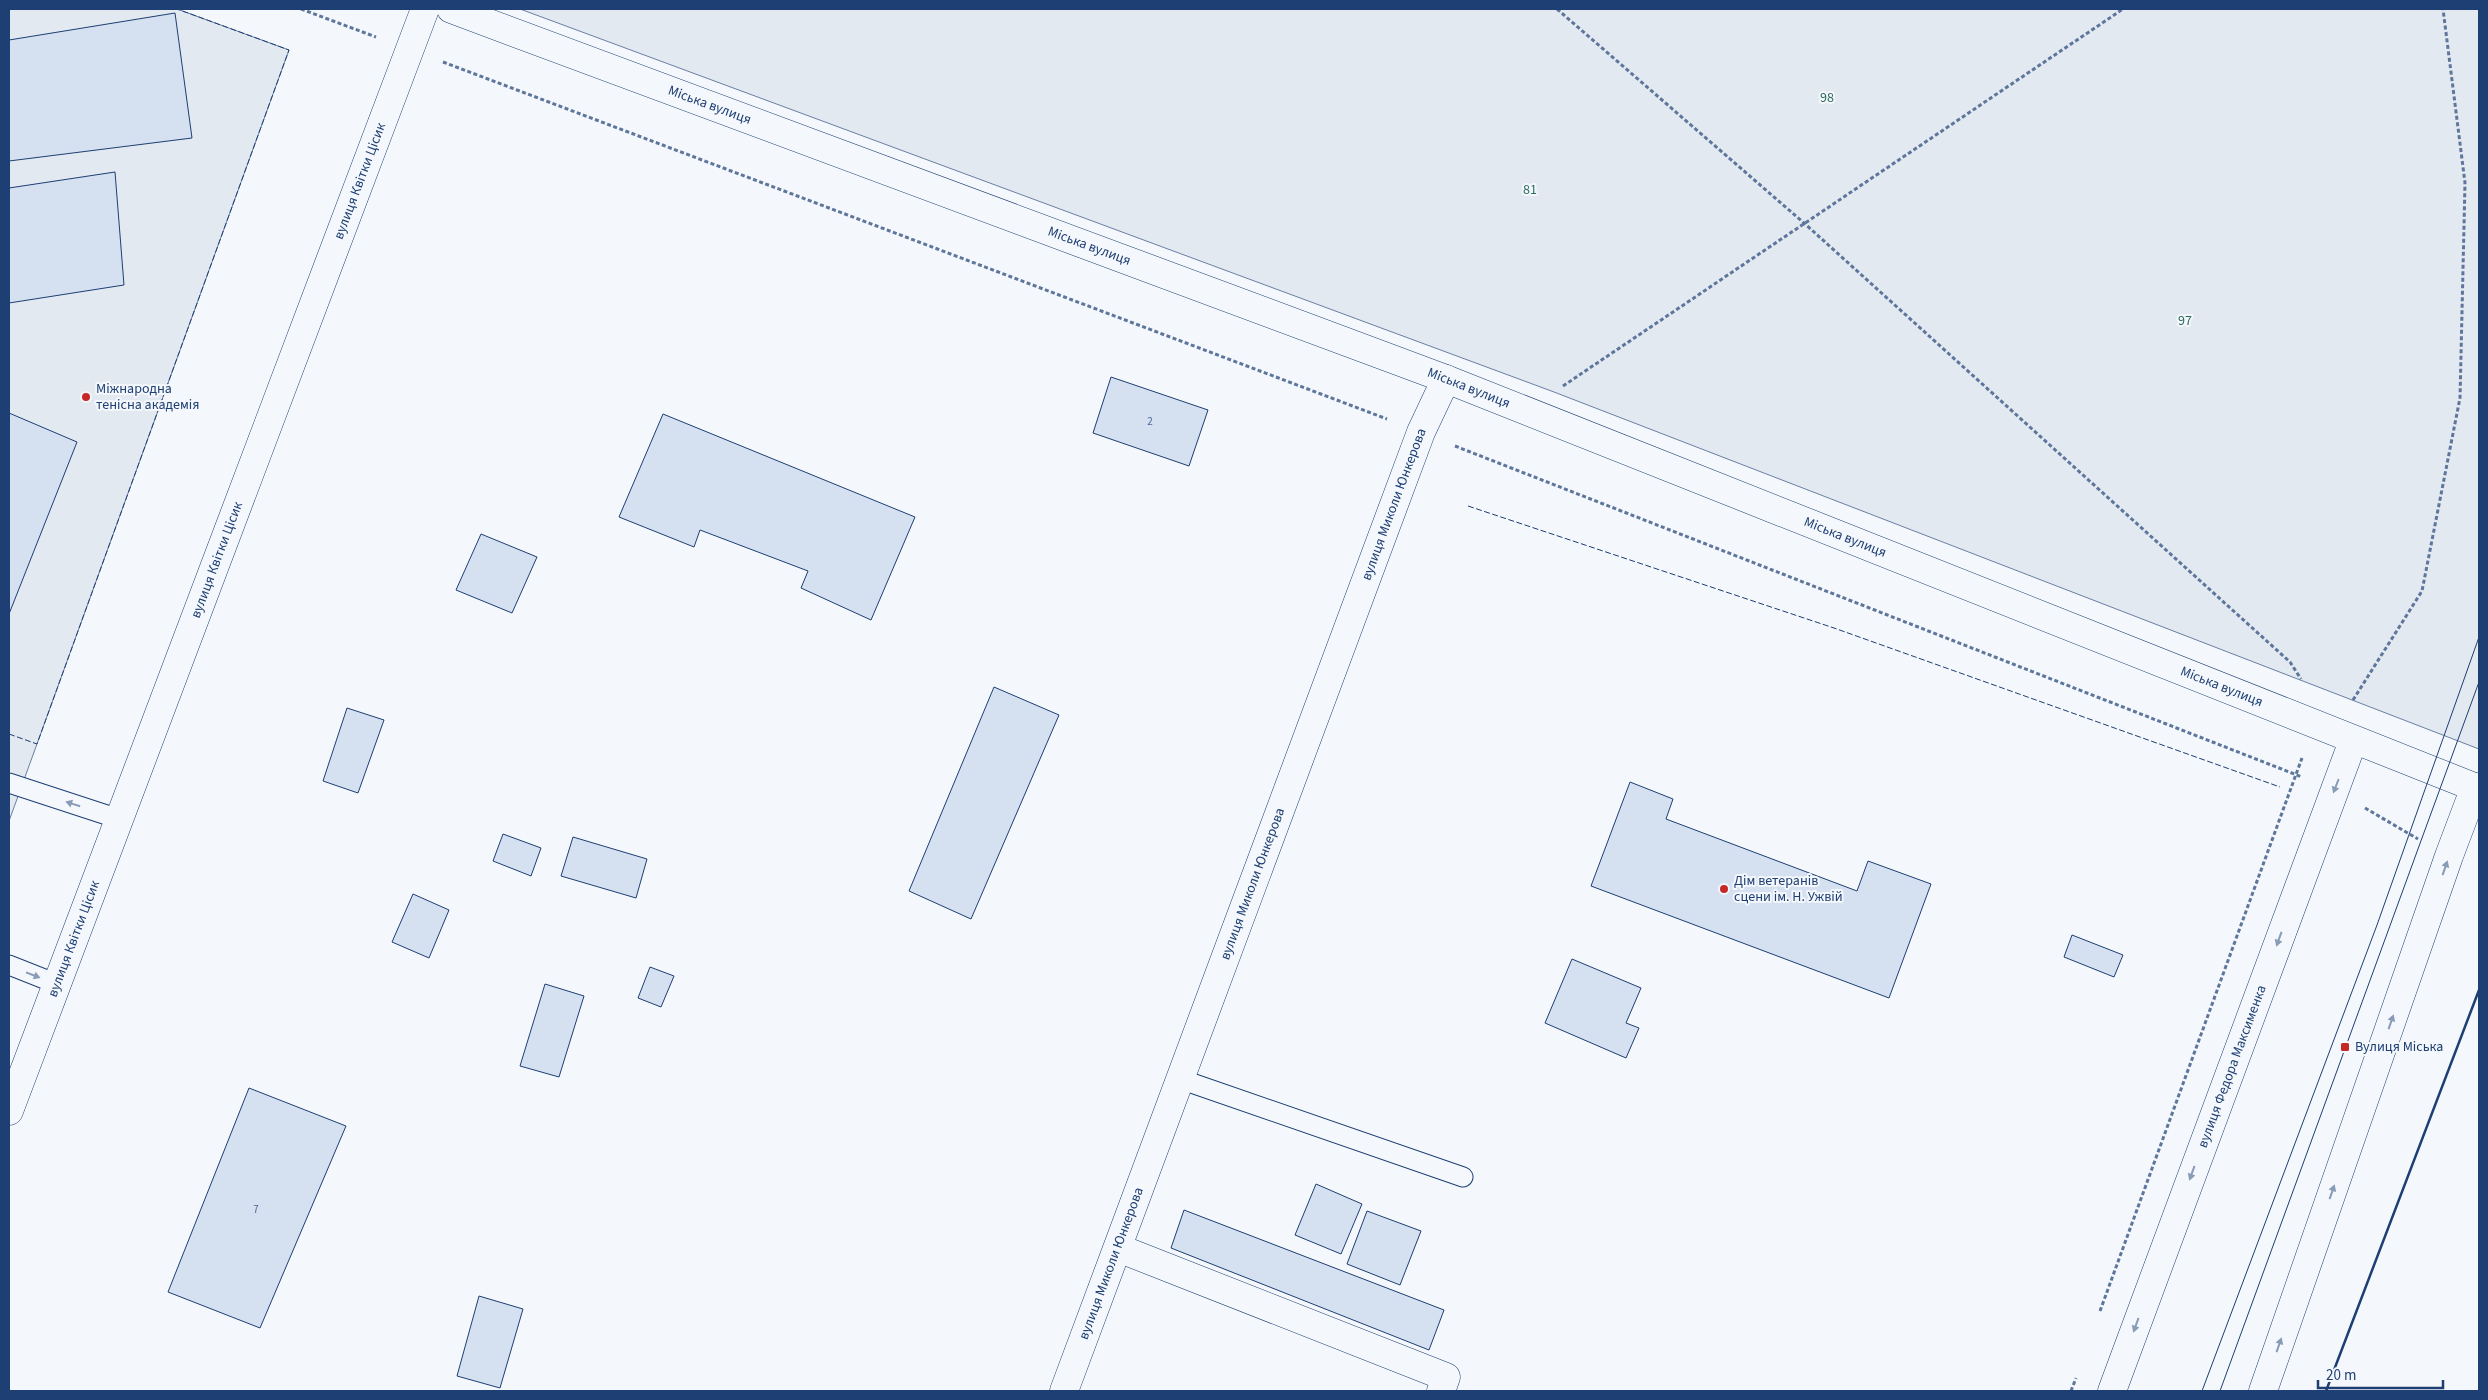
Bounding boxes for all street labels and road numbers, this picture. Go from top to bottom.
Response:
street label: Міська вулиця [665,81,754,130]
street label: вулиця Квітки Цісик [329,120,391,242]
street label: Міська вулиця [1045,222,1134,271]
street label: Міська вулиця [1424,363,1513,413]
street label: вулиця Миколи Юнкерова [1357,425,1432,583]
street label: вулиця Квітки Цісик [186,499,248,621]
street label: Міська вулиця [1801,512,1889,563]
street label: Міська вулиця [2177,661,2266,712]
street label: вулиця Миколи Юнкерова [1215,805,1290,963]
street label: вулиця Квітки Цісик [43,878,105,1000]
street label: вулиця Федора Максименка [2193,982,2272,1151]
street label: вулиця Миколи Юнкерова [1074,1185,1149,1343]

